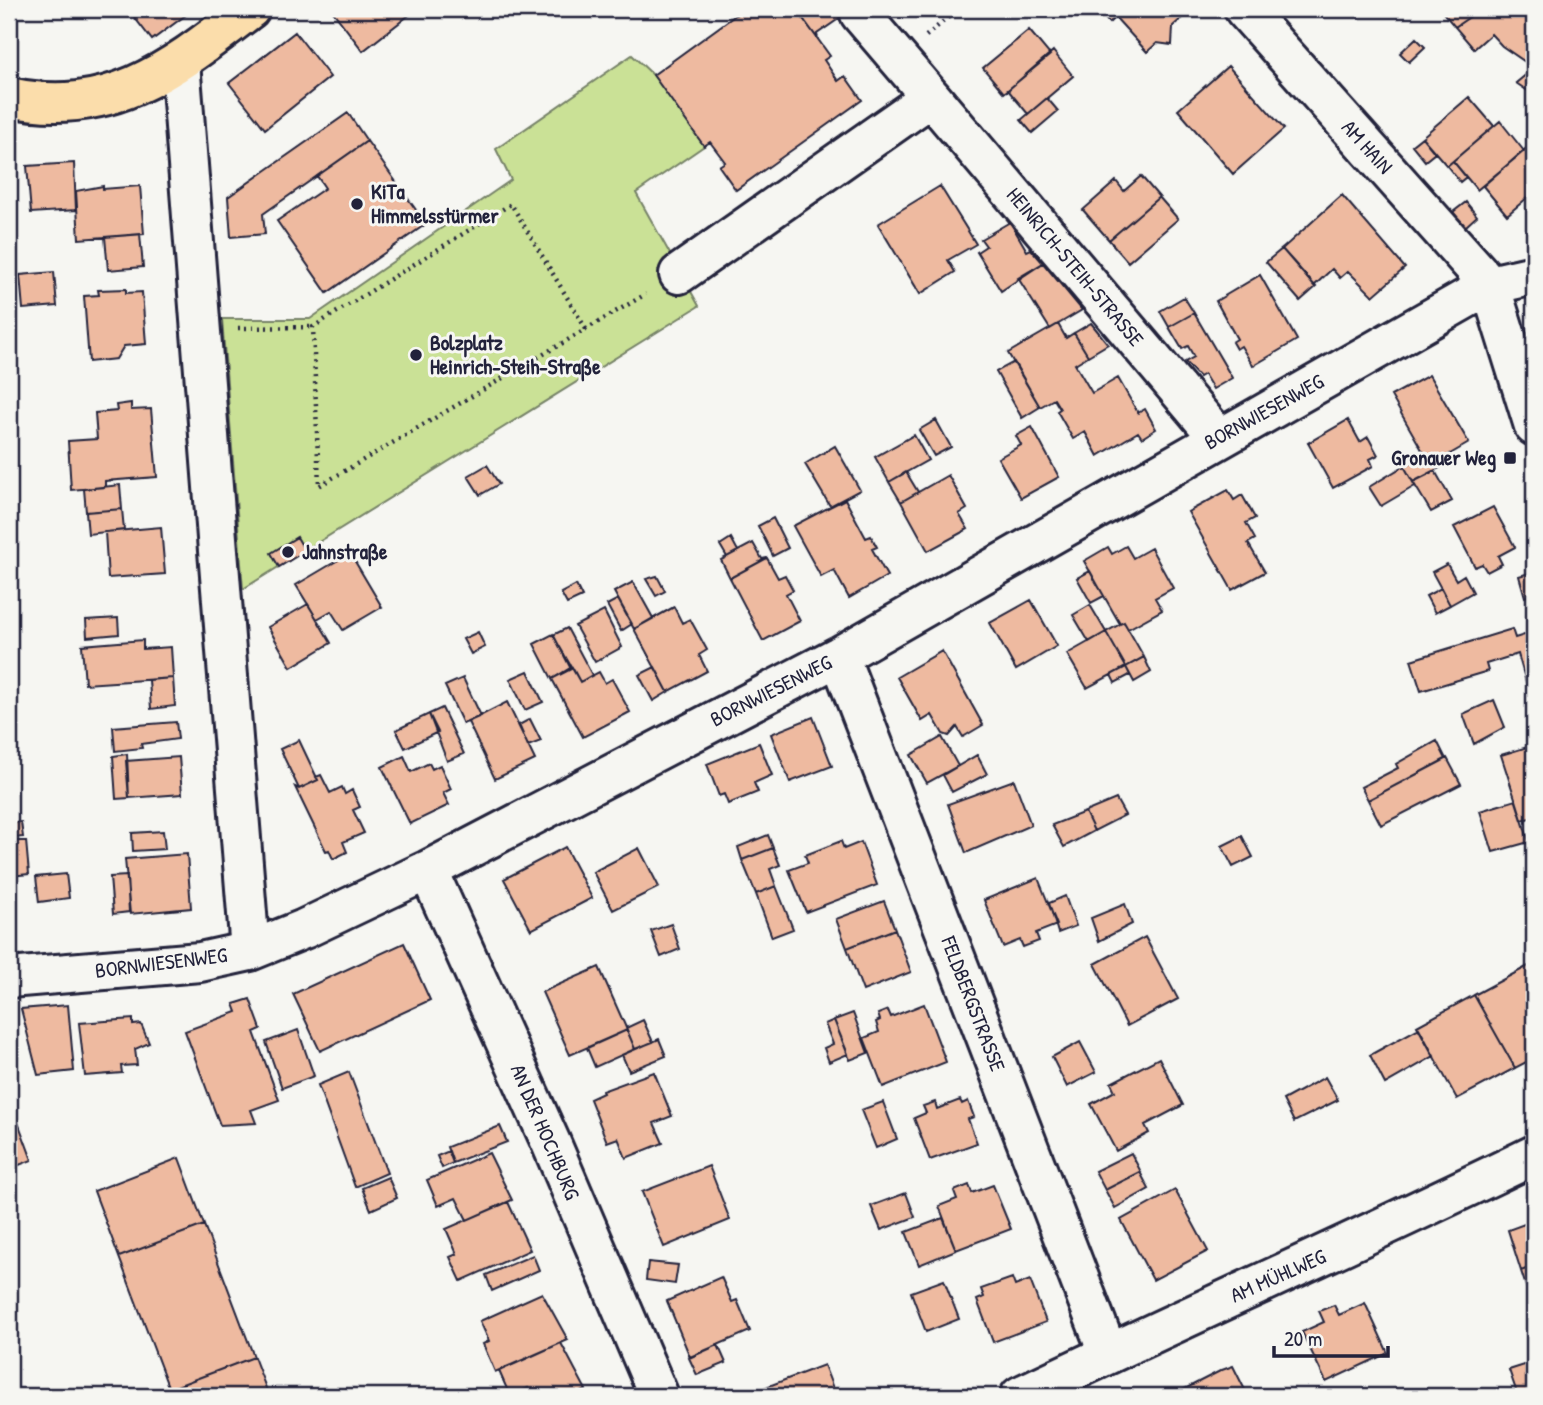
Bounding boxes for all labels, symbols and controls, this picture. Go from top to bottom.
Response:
street label: AM HAIN [1335,113,1399,180]
place label: KiTa Himmelsstürmer [371,177,500,230]
street label: HEINRICH-STEIH-STRASSE [1000,181,1151,352]
marker: KiTa Himmelsstürmer [349,196,365,212]
place label: Bolzplatz Heinrich-Steih-Straße [430,328,601,382]
marker: Bolzplatz Heinrich-Steih-Straße [408,347,424,363]
street label: BORNWIESENWEG [1199,367,1329,456]
place label: Gronauer Weg [1391,443,1496,473]
marker: Gronauer Weg [1502,450,1518,466]
place label: Jahnstraße [302,537,388,567]
marker: Jahnstraße [280,544,296,560]
street label: BORNWIESENWEG [705,648,836,734]
street label: FELDBERGSTRASSE [934,931,1013,1075]
street label: BORNWIESENWEG [93,940,229,985]
street label: AN DER HOCHBURG [504,1060,587,1204]
street label: AM MÜHLWEG [1226,1242,1330,1309]
scale bar [1274,1314,1387,1358]
text: 20 m [1284,1324,1322,1353]

